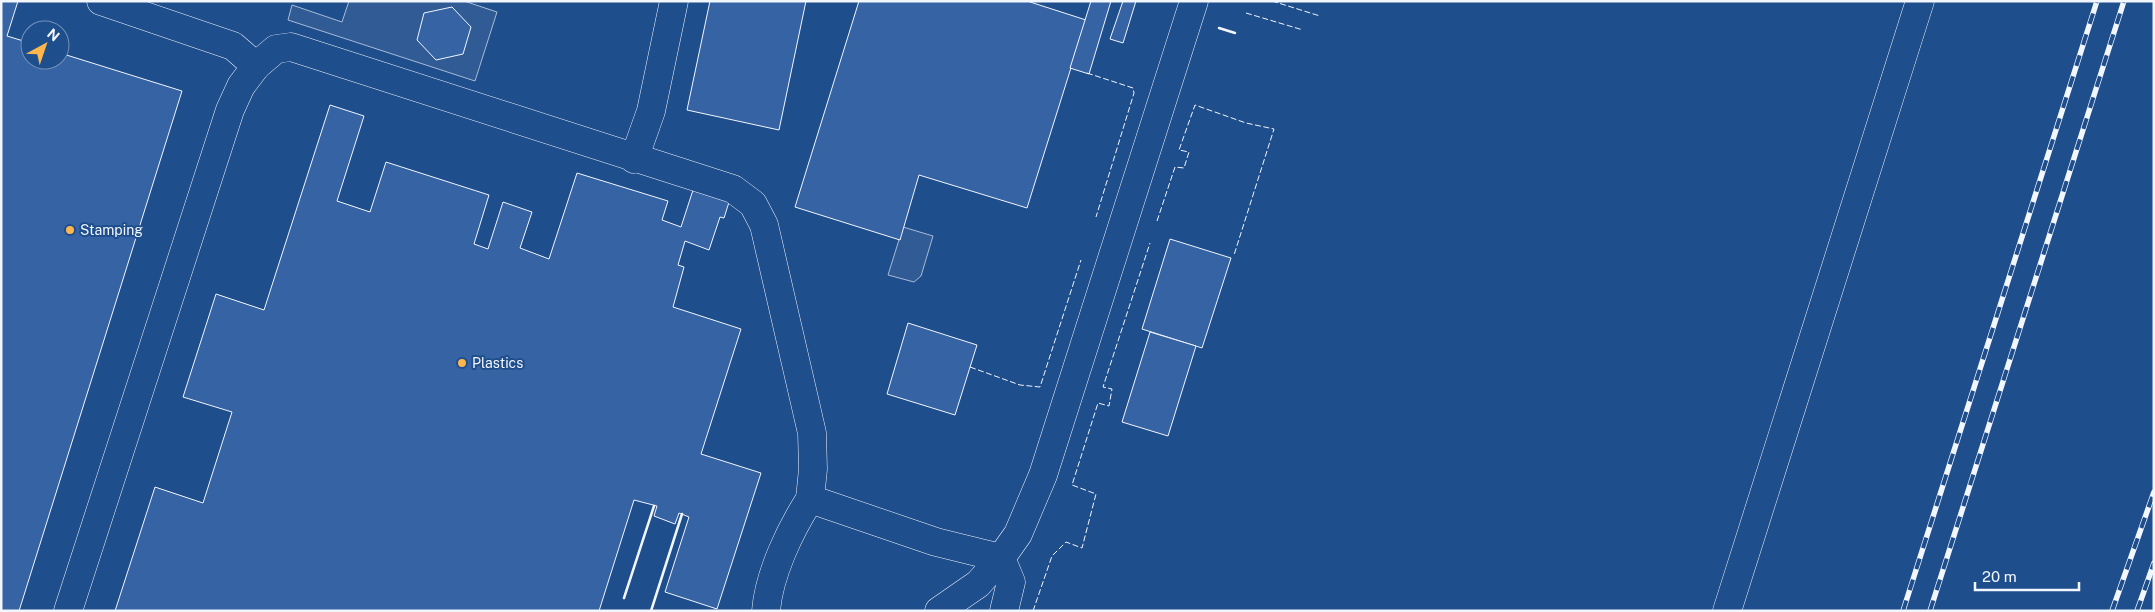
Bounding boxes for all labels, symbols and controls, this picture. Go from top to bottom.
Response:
north arrow [20,20,70,70]
text: N [44,25,63,45]
place label: Stamping [80,222,143,238]
marker: Stamping [64,224,76,236]
place label: Plastics [472,355,523,371]
marker: Plastics [456,357,468,369]
scale bar [1975,560,2079,592]
text: 20 m [1982,568,2017,585]

